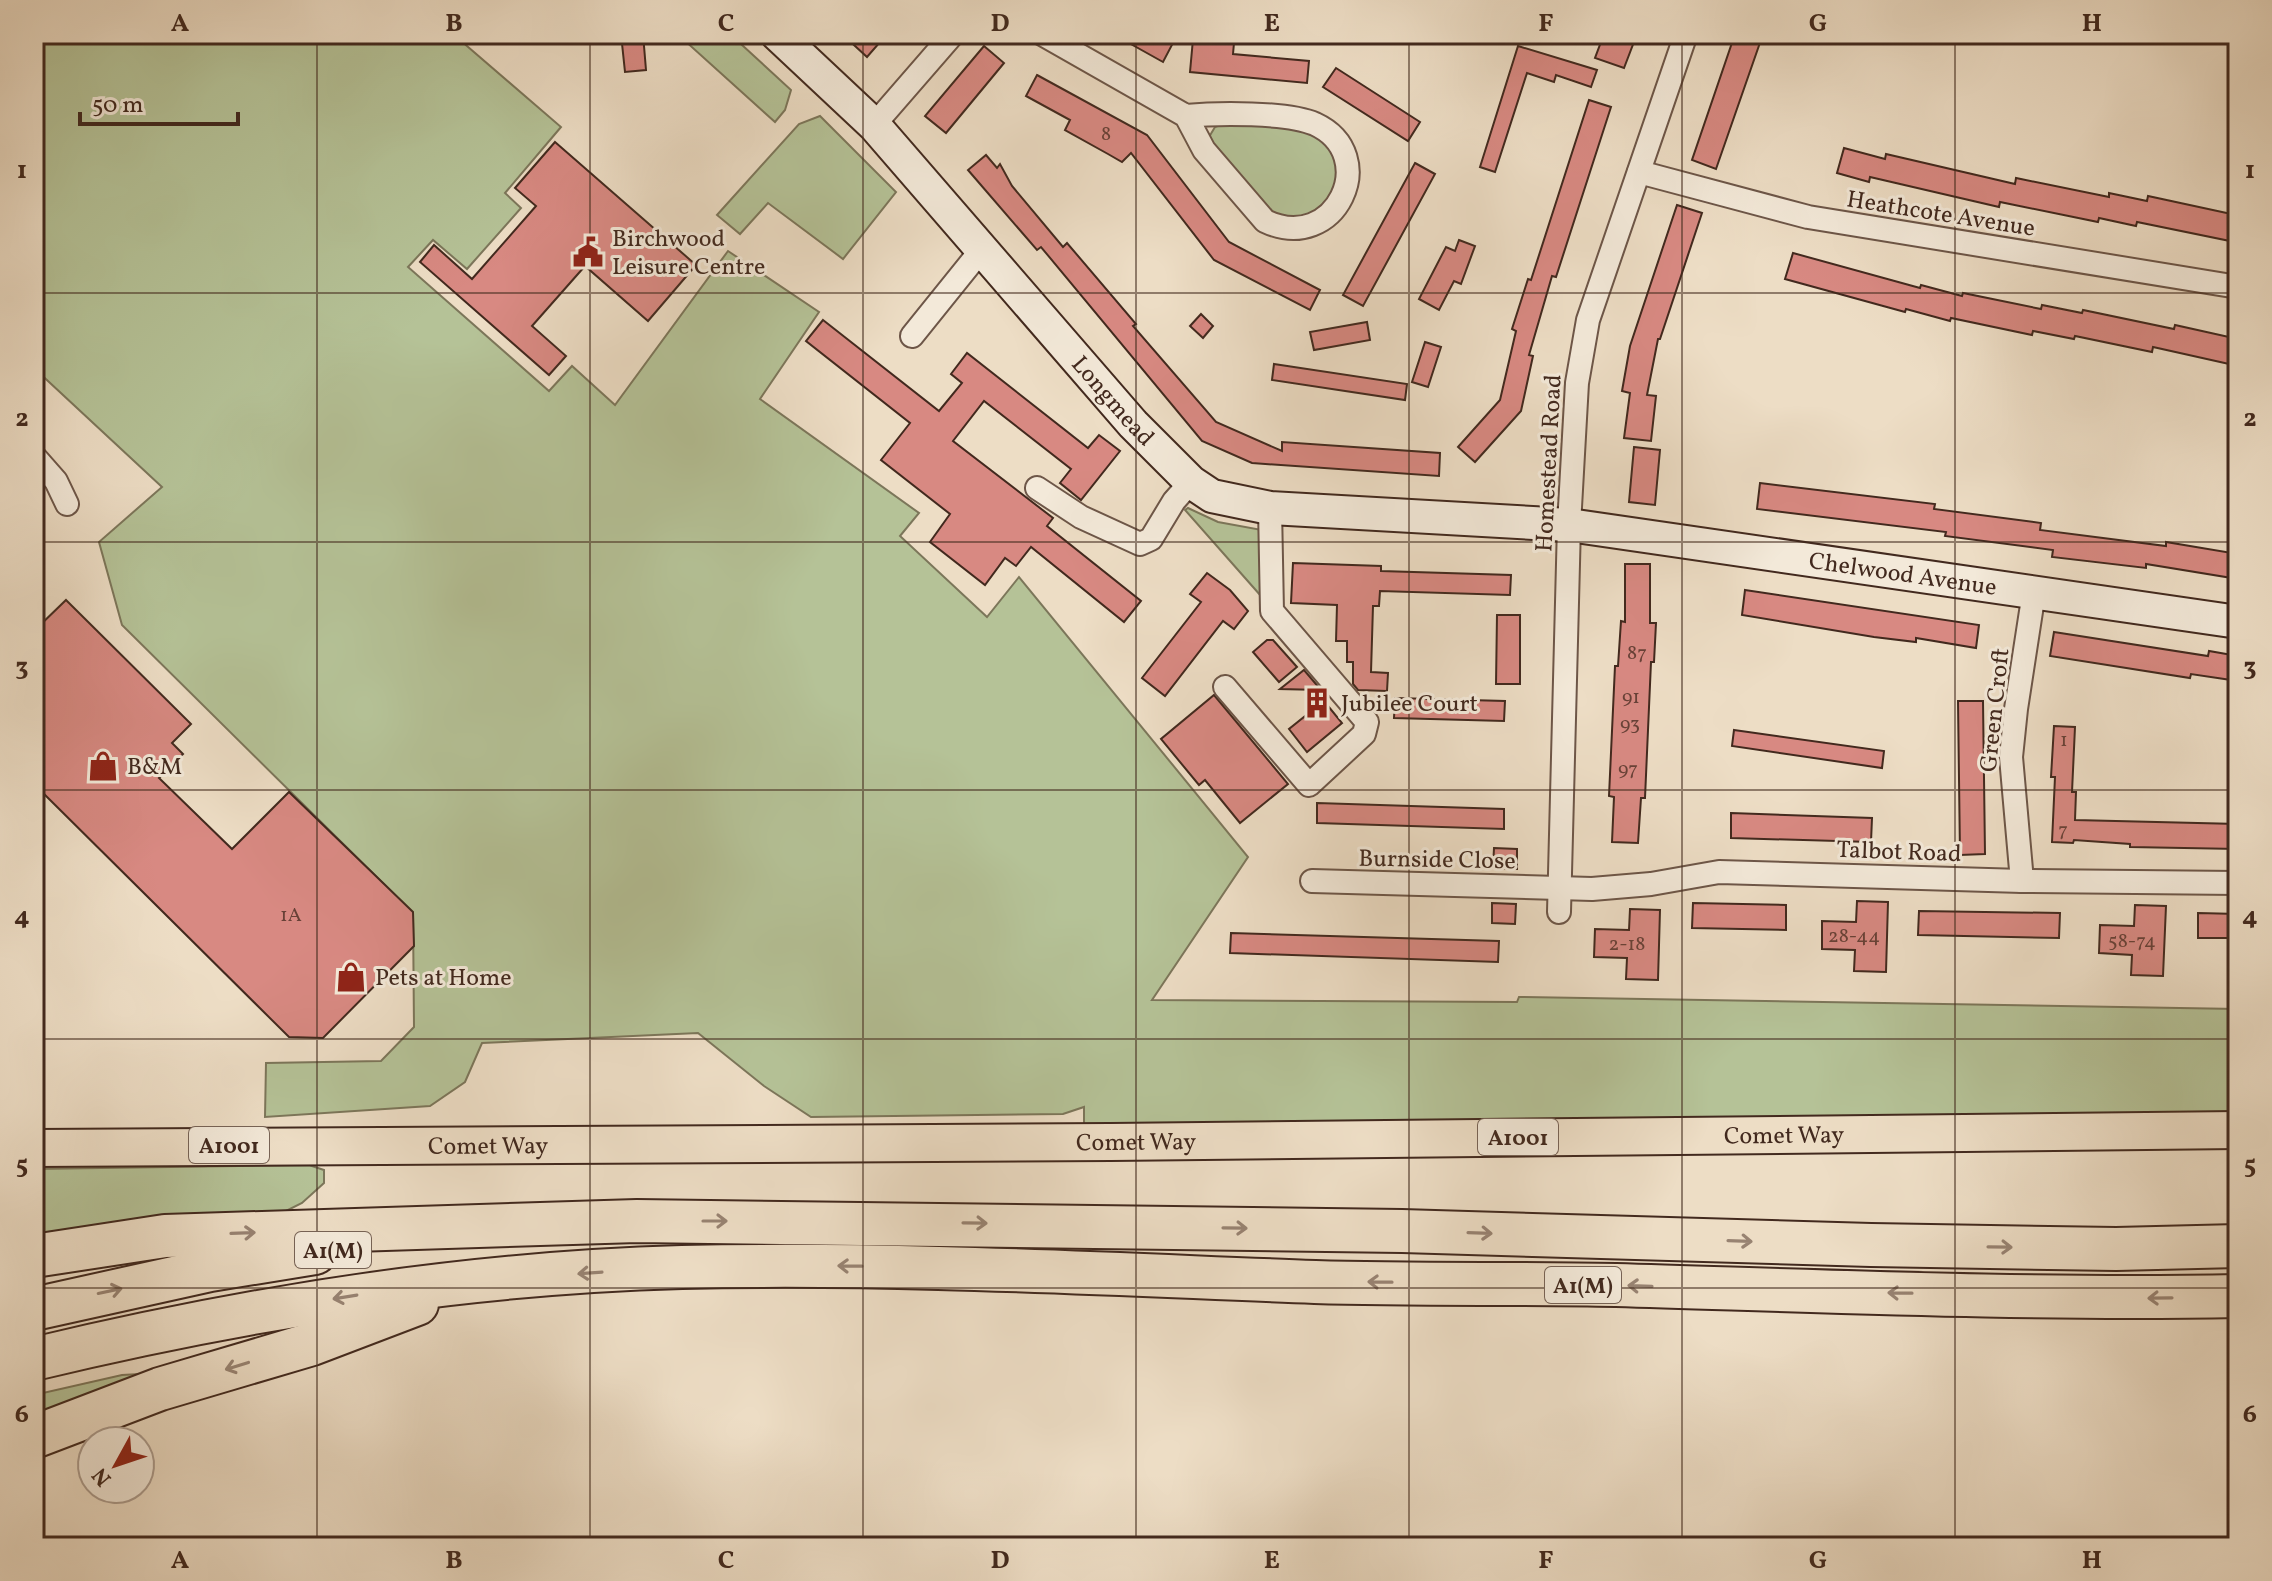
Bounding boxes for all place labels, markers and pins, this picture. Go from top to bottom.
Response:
place label: Birchwood Leisure Centre [612,223,765,285]
public building icon: Birchwood Leisure Centre [571,235,605,269]
building icon: Jubilee Court [1300,686,1334,720]
place label: Jubilee Court [1341,688,1478,722]
shop icon: B&M [86,749,120,783]
place label: B&M [127,751,182,785]
shop icon: Pets at Home [334,960,368,994]
place label: Pets at Home [375,962,512,996]

